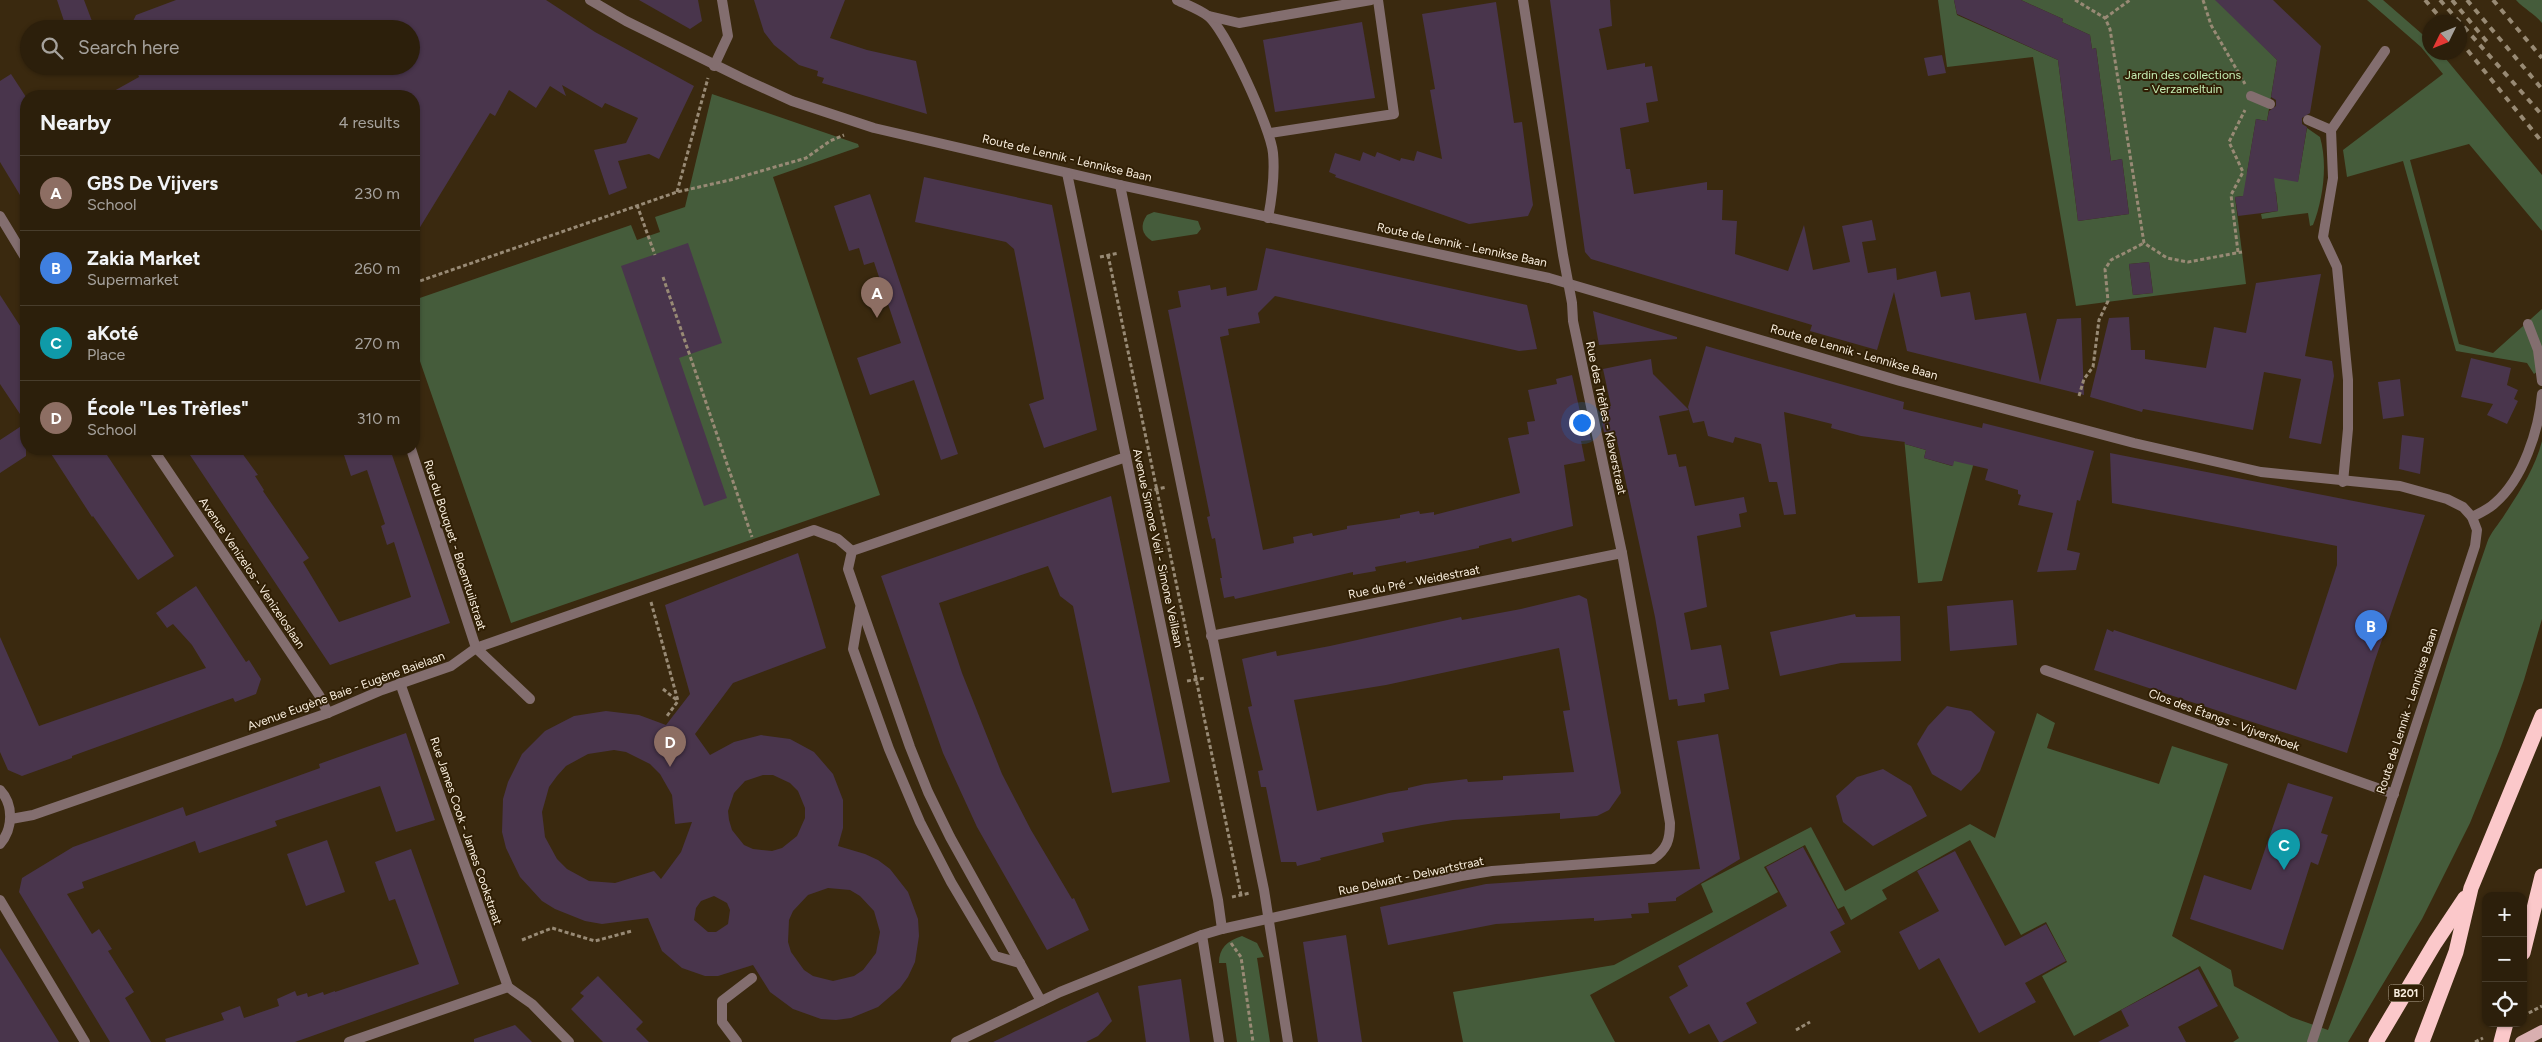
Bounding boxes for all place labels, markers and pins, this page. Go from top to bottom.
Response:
pin: A [861,277,893,318]
pin: B [2355,610,2387,651]
pin: D [654,726,686,767]
pin: C [2268,829,2300,870]

